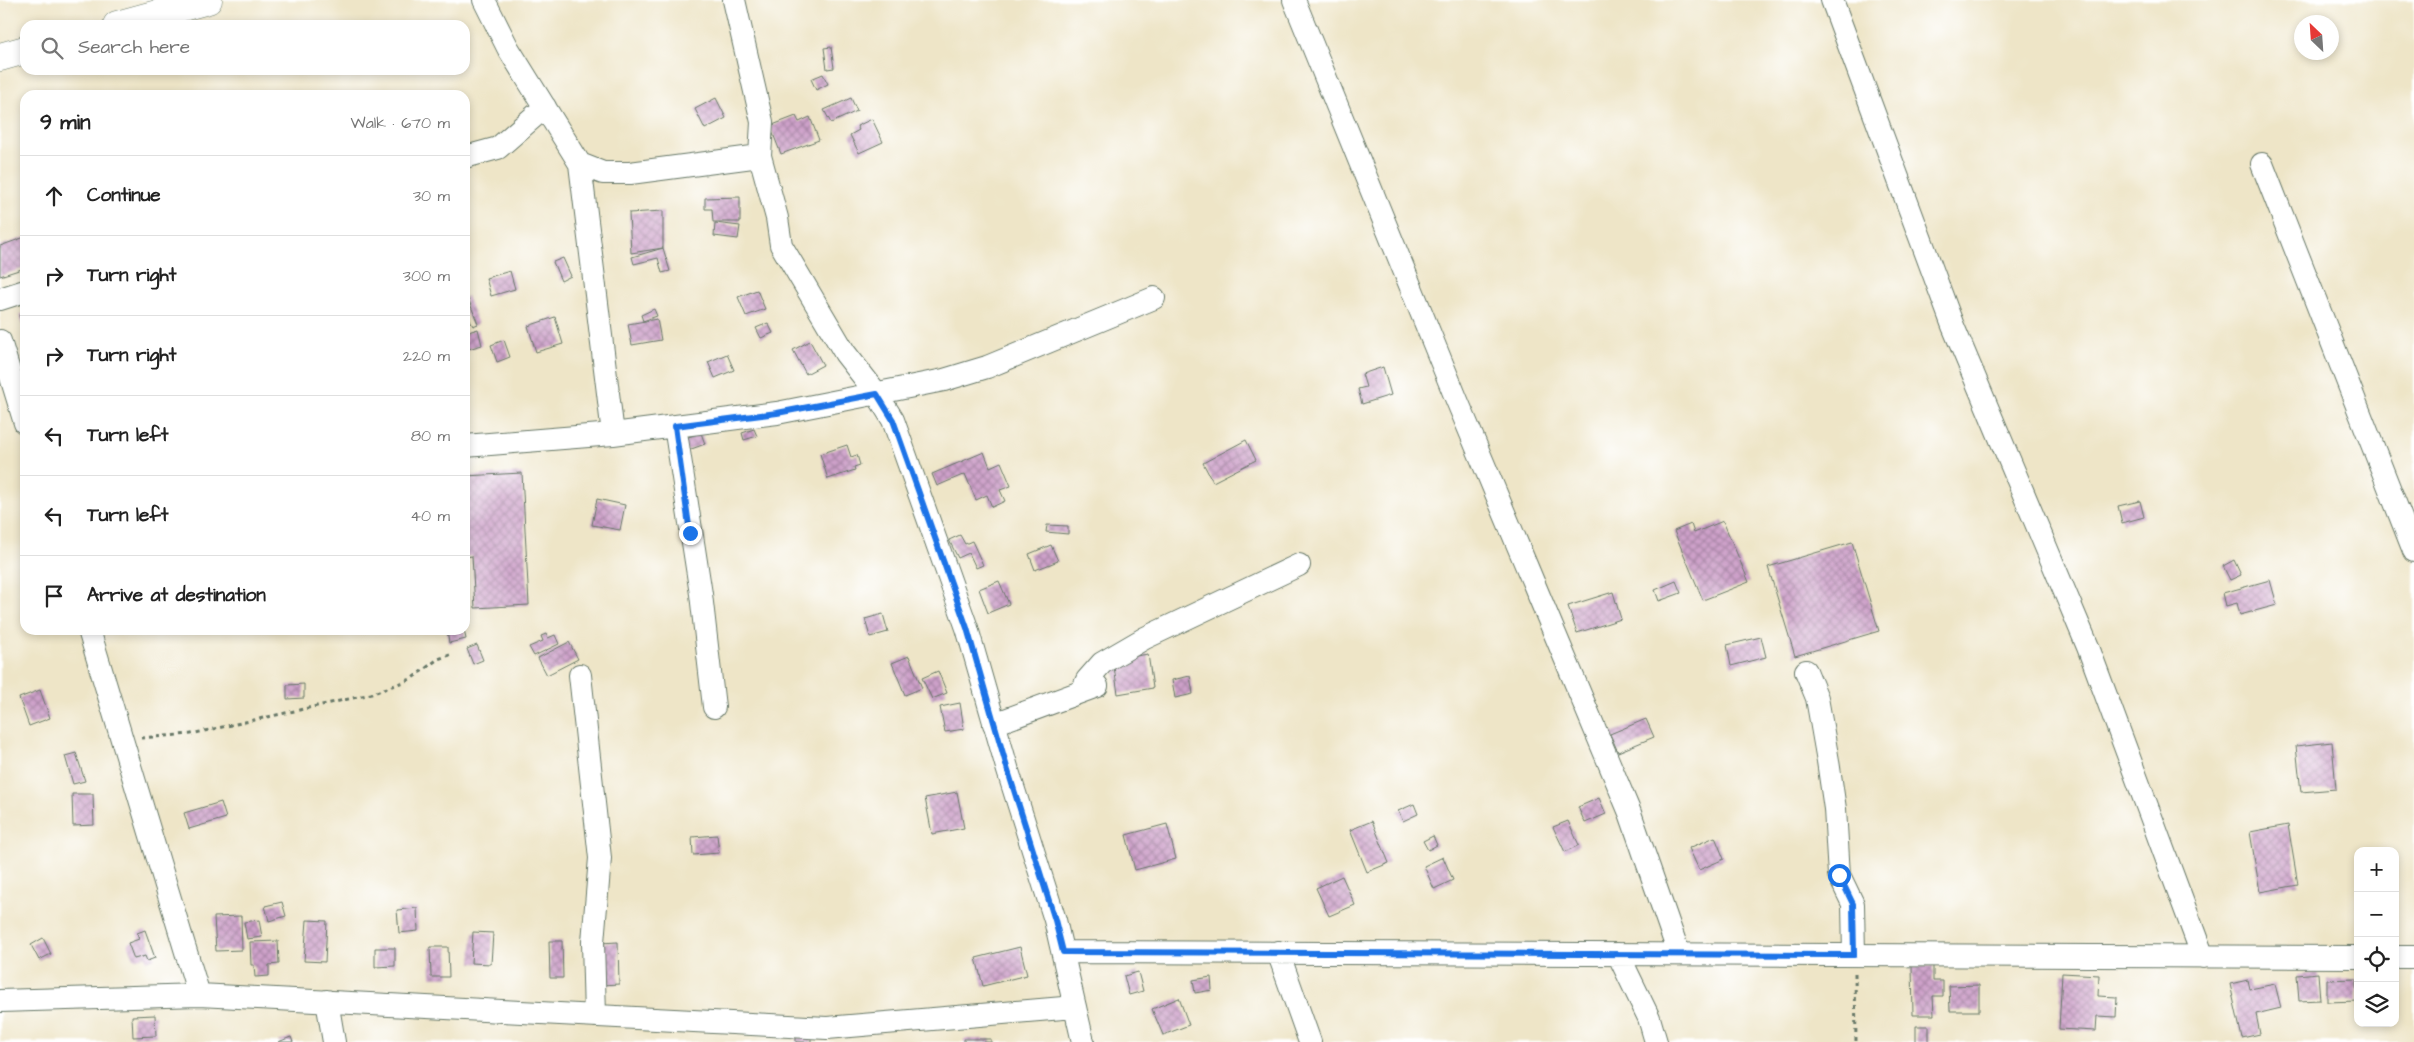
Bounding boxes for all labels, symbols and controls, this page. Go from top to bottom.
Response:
north arrow [2294,15,2339,60]
search box [20,20,470,75]
icon: search [38,34,66,62]
text: Search here [78,34,190,61]
text: 9 min [40,108,90,137]
text: Walk · 670 m [351,112,450,134]
icon: ahead [40,182,68,210]
text: Continue [87,182,161,209]
text: 30 m [413,185,450,207]
icon: right [40,262,68,290]
text: Turn right [87,262,176,289]
text: 300 m [403,265,450,287]
icon: right [40,342,68,370]
text: Turn right [87,342,176,369]
text: 220 m [403,345,450,367]
icon: left [40,422,68,450]
text: Turn left [87,422,168,449]
text: 80 m [411,425,450,447]
icon: left [40,502,68,530]
text: Turn left [87,502,168,529]
text: 40 m [410,505,450,527]
route end [679,522,702,545]
icon: arrive [40,582,68,610]
text: Arrive at destination [87,582,266,609]
map controls [2354,847,2399,1027]
button: + [2354,847,2399,892]
route start [1828,864,1851,887]
button: − [2354,892,2399,937]
button: locate [2354,937,2399,982]
button: layers [2354,982,2399,1027]

